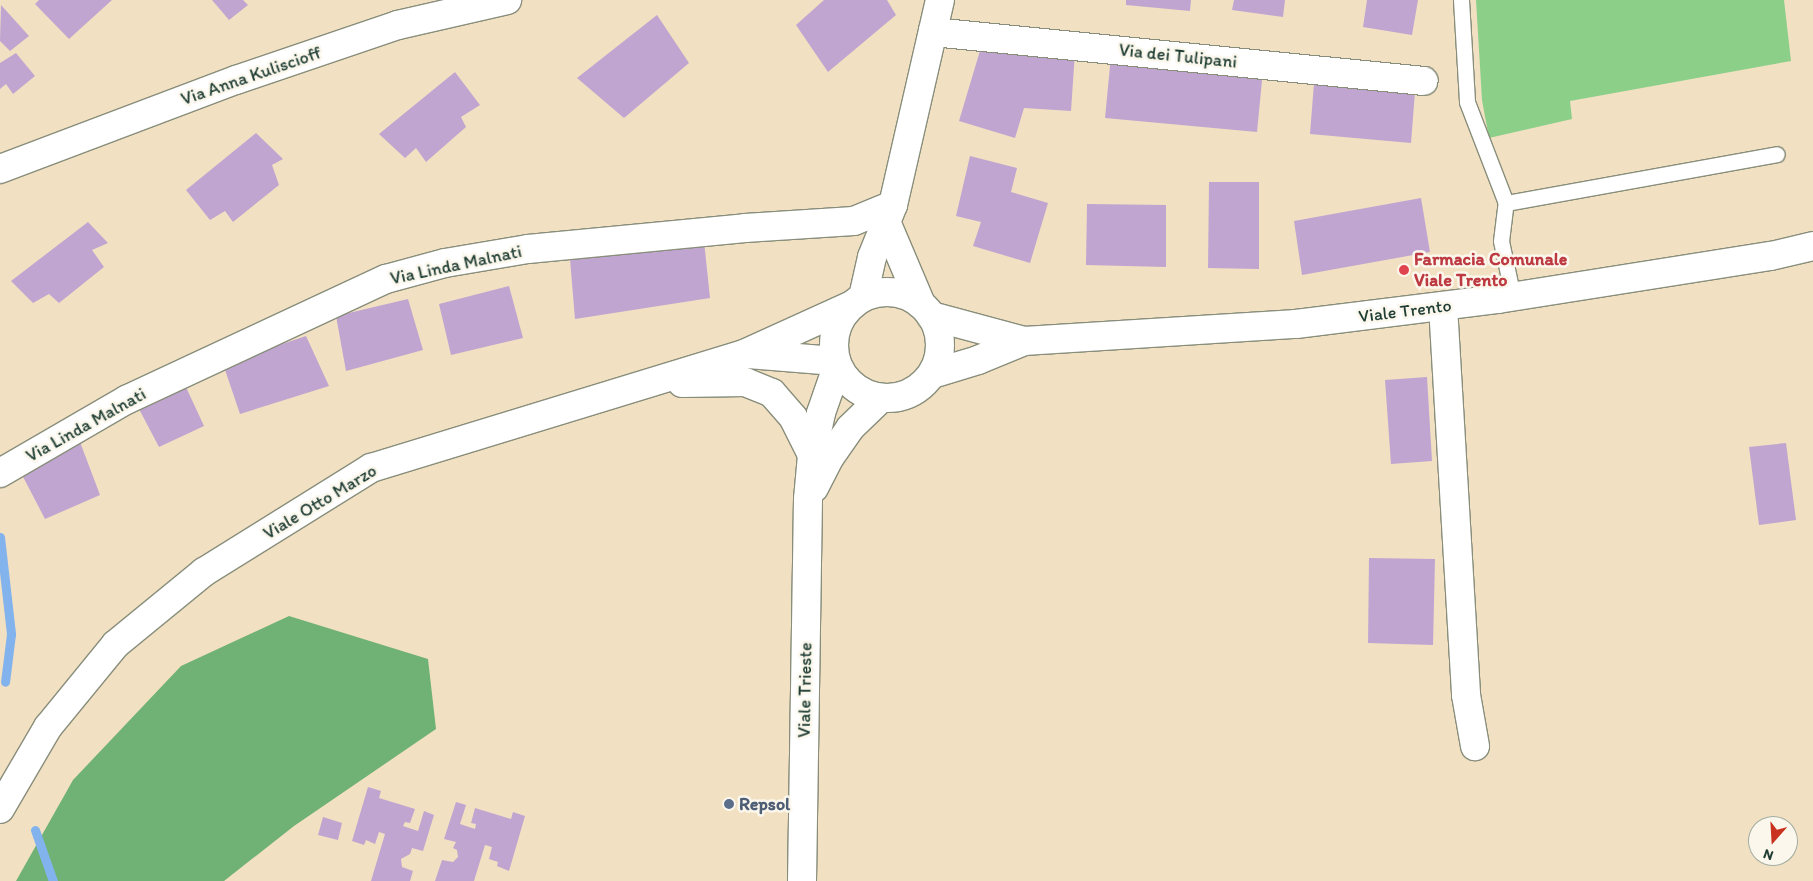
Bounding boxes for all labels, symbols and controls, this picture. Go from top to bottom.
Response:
street label: Via dei Tulipani [1119,39,1237,73]
street label: Via Anna Kuliscioff [178,42,324,110]
street label: Via Linda Malnati [389,241,523,289]
place label: Farmacia Comunale Viale Trento [1414,249,1567,292]
marker: Farmacia Comunale Viale Trento [1398,264,1410,276]
street label: Viale Trento [1358,295,1452,327]
street label: Via Linda Malnati [23,383,149,467]
street label: Viale Otto Marzo [259,460,381,544]
street label: Viale Trieste [793,643,817,737]
place label: Repsol [739,793,790,815]
marker: Repsol [723,798,735,810]
north arrow [1748,816,1798,866]
text: N [1761,845,1776,864]

